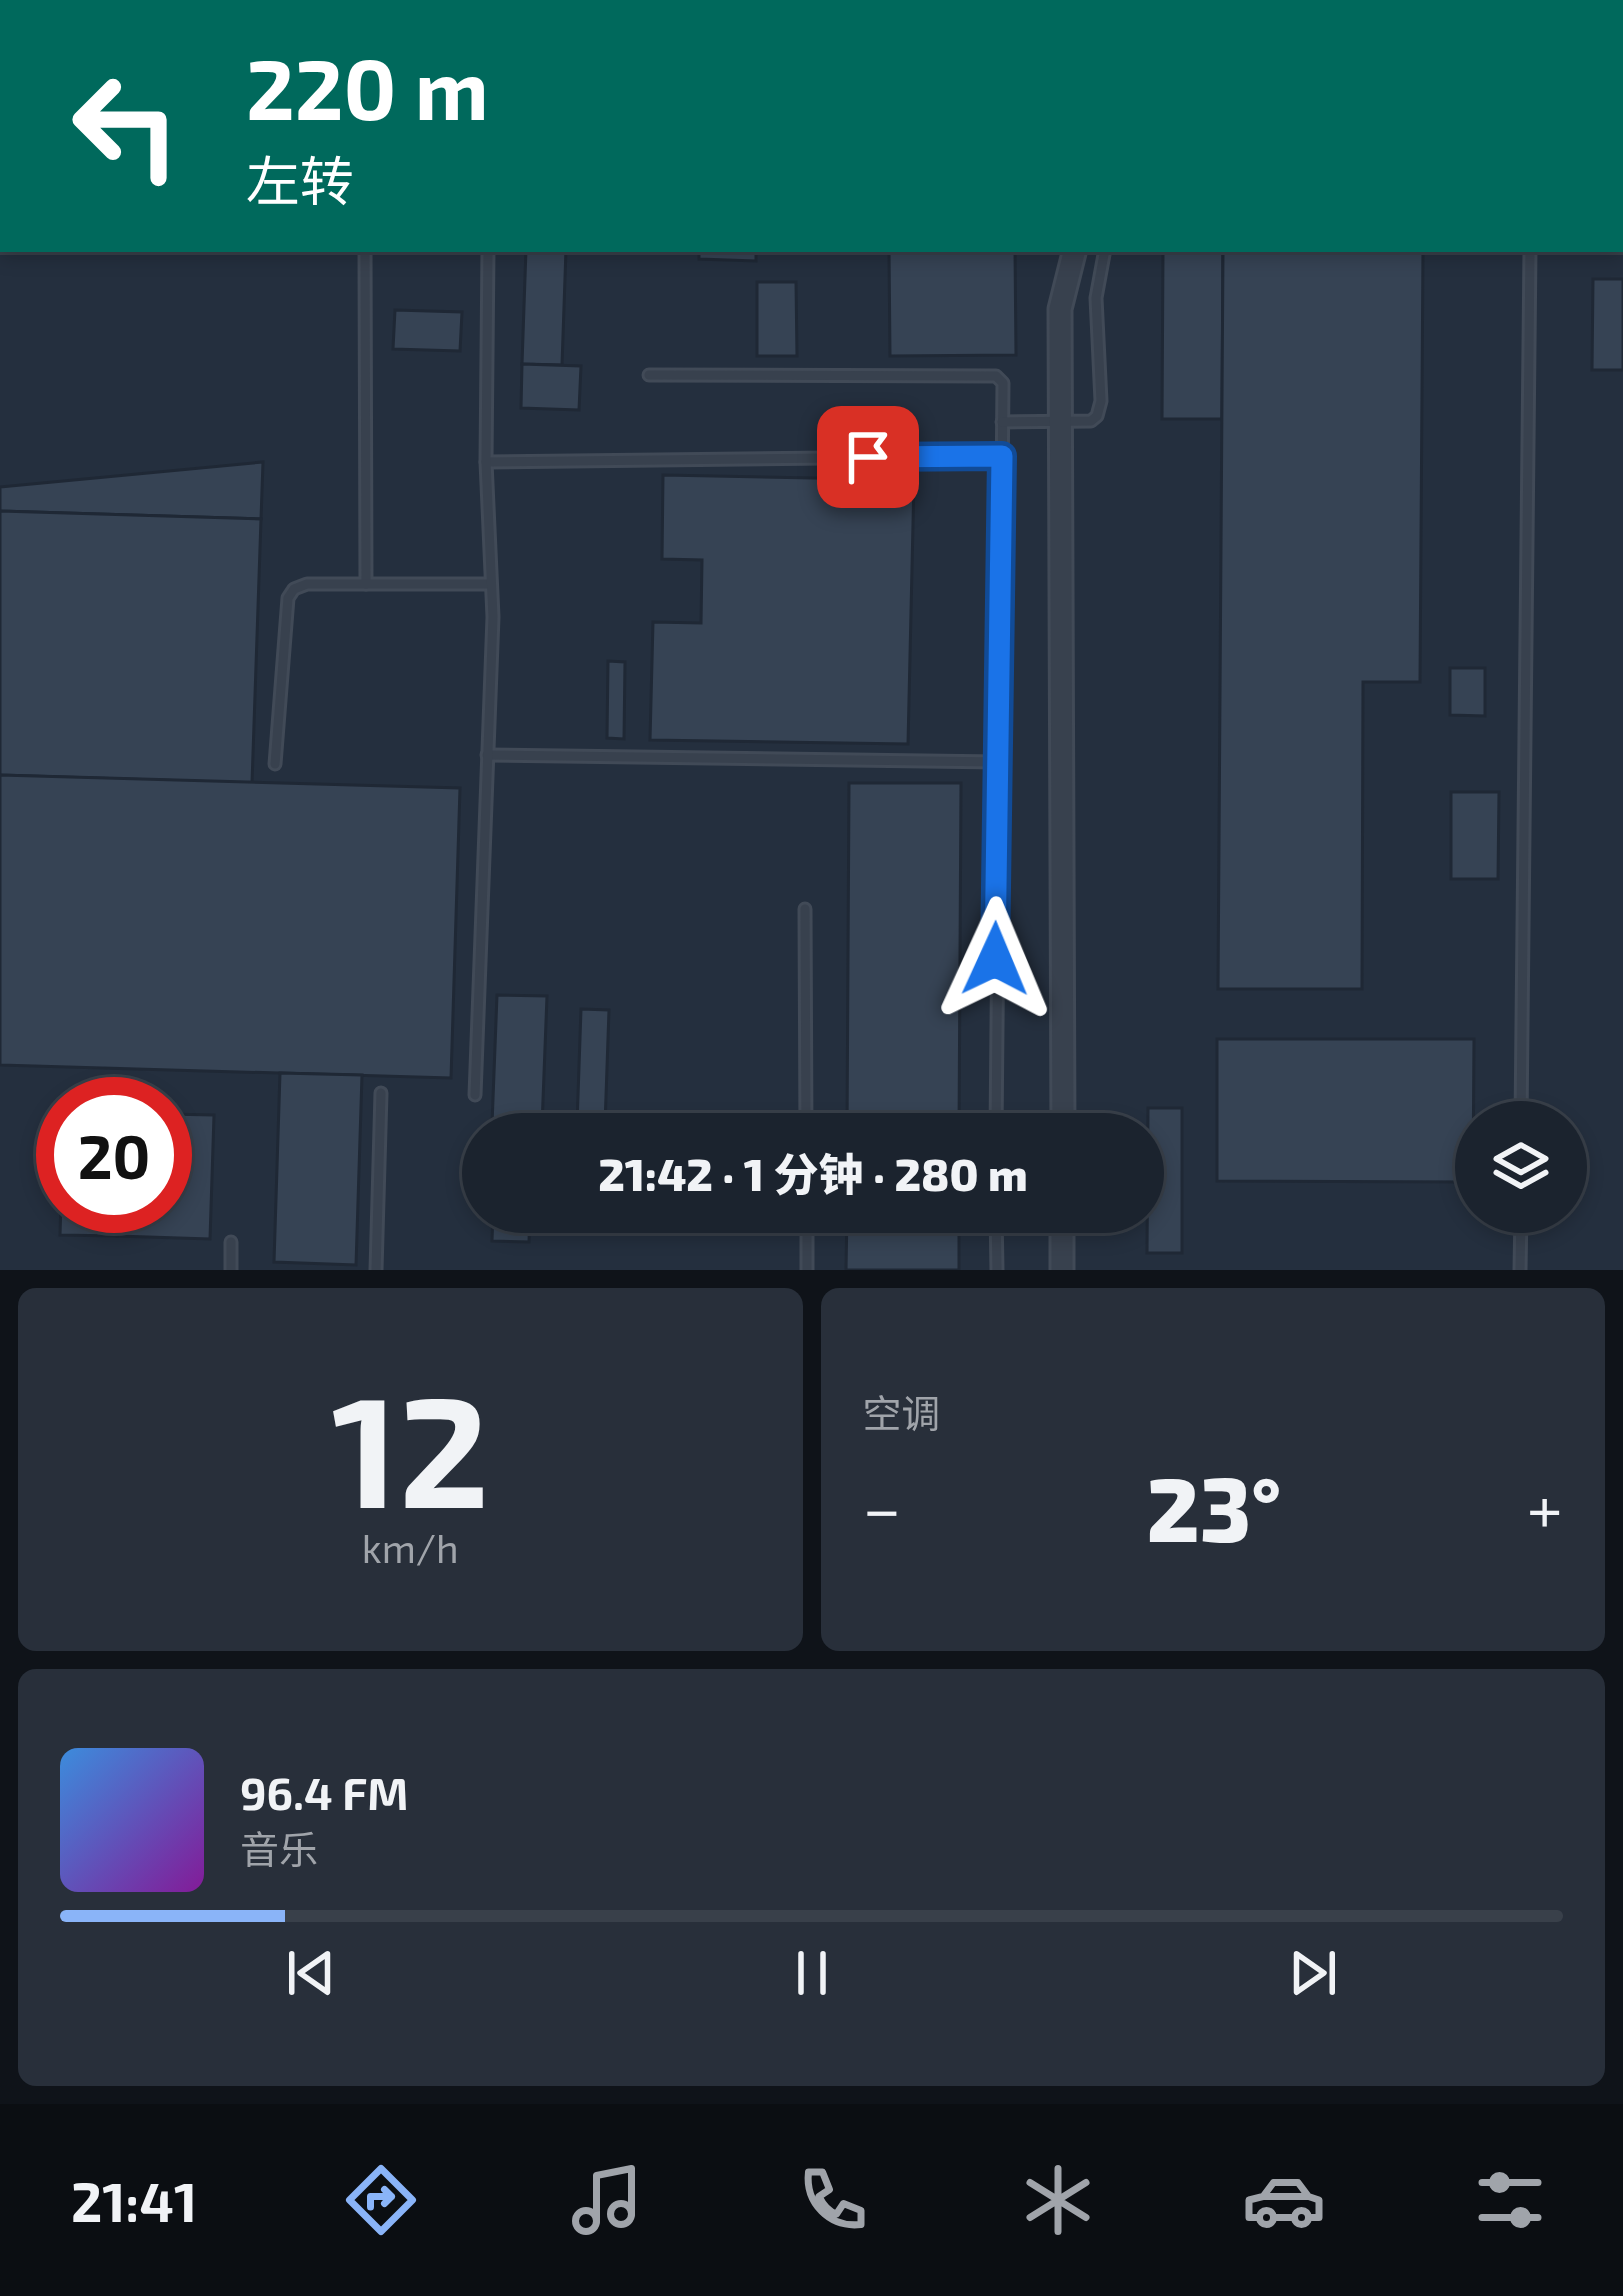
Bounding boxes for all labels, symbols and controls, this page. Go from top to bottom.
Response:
text: 220 m [246,36,489,137]
icon: left [48,48,204,204]
text: 左转 [246,147,354,212]
pin [817,406,919,508]
icon: arrive [835,424,901,490]
position arrow [932,896,1058,1022]
speed limit sign: 20 [36,1077,192,1233]
map controls [1455,1101,1587,1233]
button: layers [1455,1101,1587,1233]
text: 21:42 · 1 分钟 · 280 m [598,1146,1028,1200]
text: 12 [331,1352,489,1539]
text: 空调 [863,1389,941,1436]
text: 23° [1146,1452,1281,1560]
text: − [863,1467,901,1546]
text: + [1527,1467,1563,1546]
text: km/h [362,1524,459,1571]
text: 96.4 FM [240,1765,409,1819]
text: 音乐 [240,1825,318,1872]
icon: previous [278,1940,344,2006]
icon: pause [779,1940,845,2006]
icon: next [1280,1940,1346,2006]
icon: directions [339,2158,423,2242]
icon: music [565,2158,649,2242]
icon: phone [791,2158,875,2242]
icon: climate [1016,2158,1100,2242]
icon: car [1242,2158,1326,2242]
icon: filters [1468,2158,1552,2242]
text: 21:41 [71,2168,197,2233]

